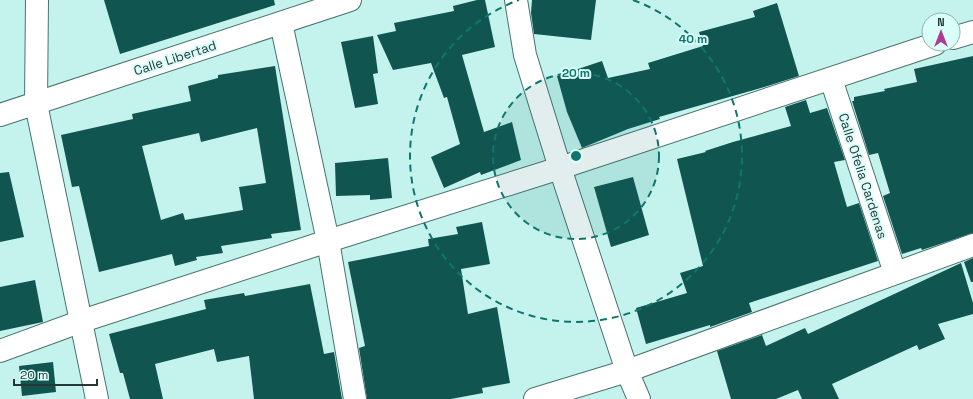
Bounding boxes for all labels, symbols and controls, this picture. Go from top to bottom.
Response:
north arrow [921,12,961,52]
text: N [937,15,945,29]
text: 40 m [679,31,707,47]
street label: Calle Libertad [131,37,219,79]
text: 20 m [562,65,590,81]
street label: Calle Ofelia Cardenas [835,111,891,241]
centre of rings [569,149,583,163]
scale bar [14,361,97,387]
text: 20 m [20,367,48,383]

